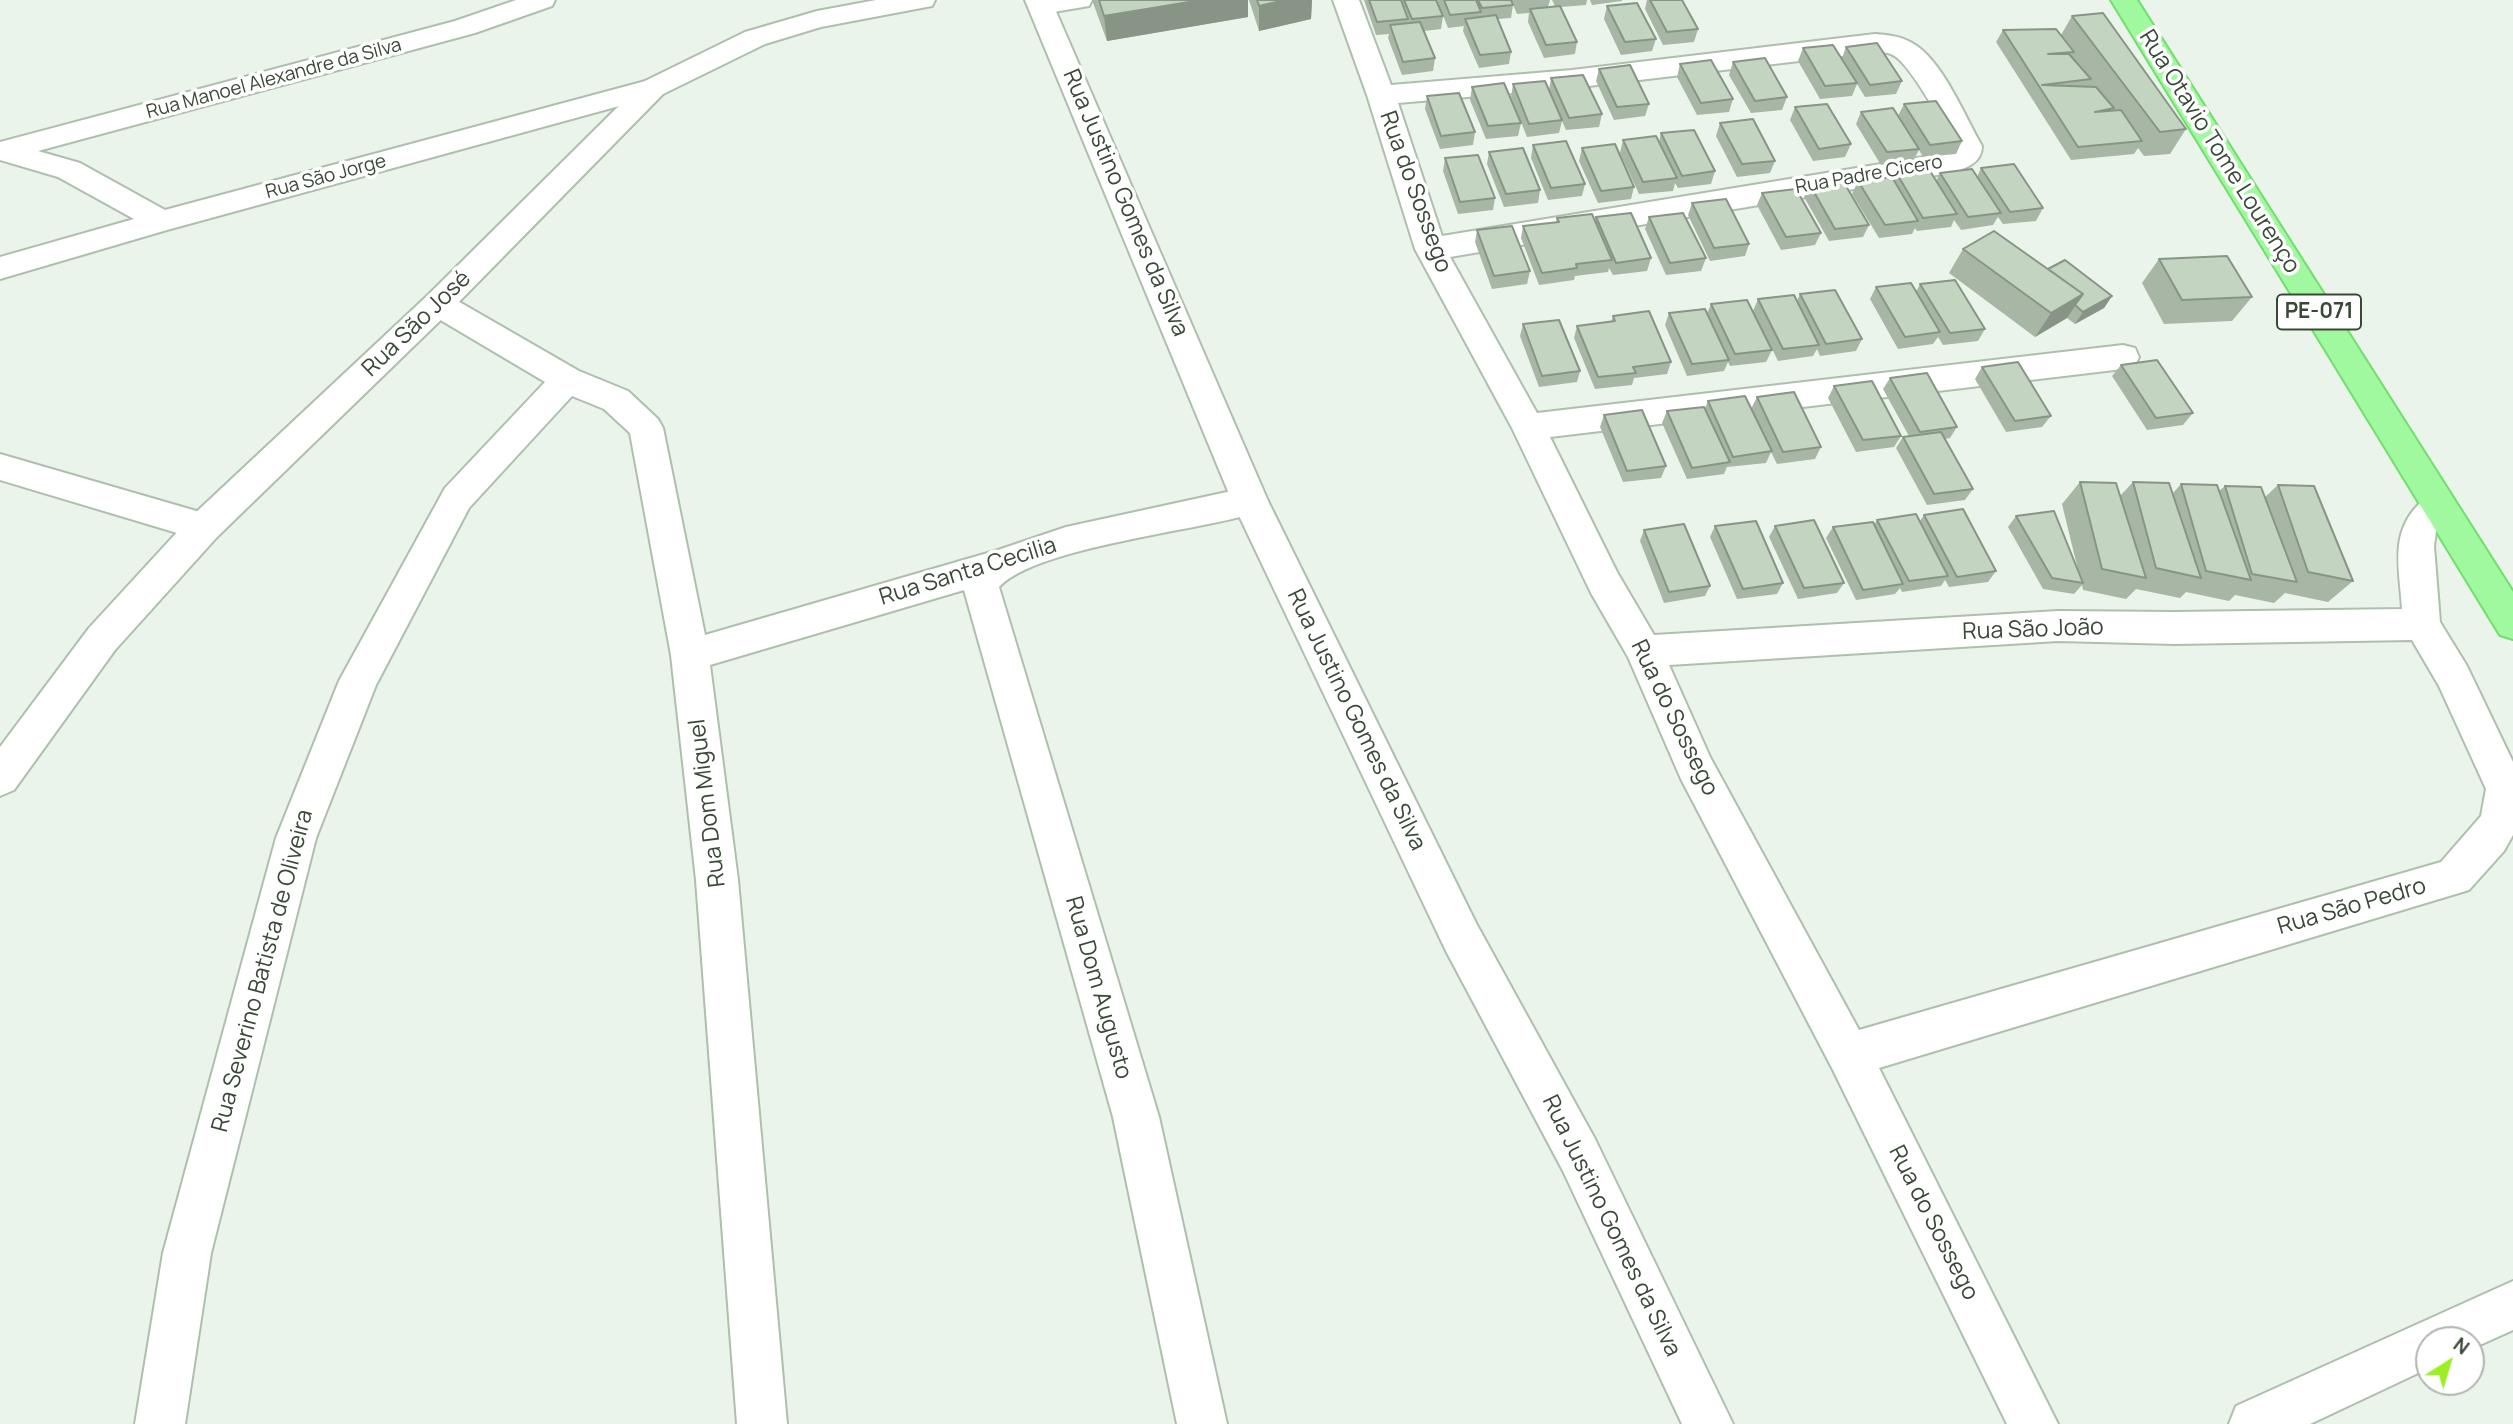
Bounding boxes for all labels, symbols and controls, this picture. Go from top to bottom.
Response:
street label: Rua Otavio Tome Lourenço [2133,25,2305,279]
street label: Rua Manoel Alexandre da Silva [144,34,404,124]
street label: Rua Justino Gomes da Silva [1056,65,1194,341]
street label: Rua do Sossego [1373,107,1457,277]
street label: Rua São Jorge [263,150,389,204]
street label: Rua Padre Cicero [1794,151,1944,199]
street label: Rua São José [357,265,477,383]
road number: PE-071 [2277,294,2361,330]
street label: Rua Santa Cecilia [876,532,1060,612]
street label: Rua Justino Gomes da Silva [1281,585,1431,855]
street label: Rua São João [1962,614,2104,646]
street label: Rua do Sossego [1624,636,1724,800]
street label: Rua Dom Miguel [684,717,732,889]
street label: Rua Severino Batista de Oliveira [207,807,319,1135]
street label: Rua São Pedro [2275,873,2429,941]
street label: Rua Dom Augusto [1059,894,1137,1082]
street label: Rua Justino Gomes da Silva [1536,1091,1686,1361]
street label: Rua do Sossego [1882,1141,1984,1305]
north arrow [2415,1326,2485,1396]
text: N [2448,1331,2475,1360]

